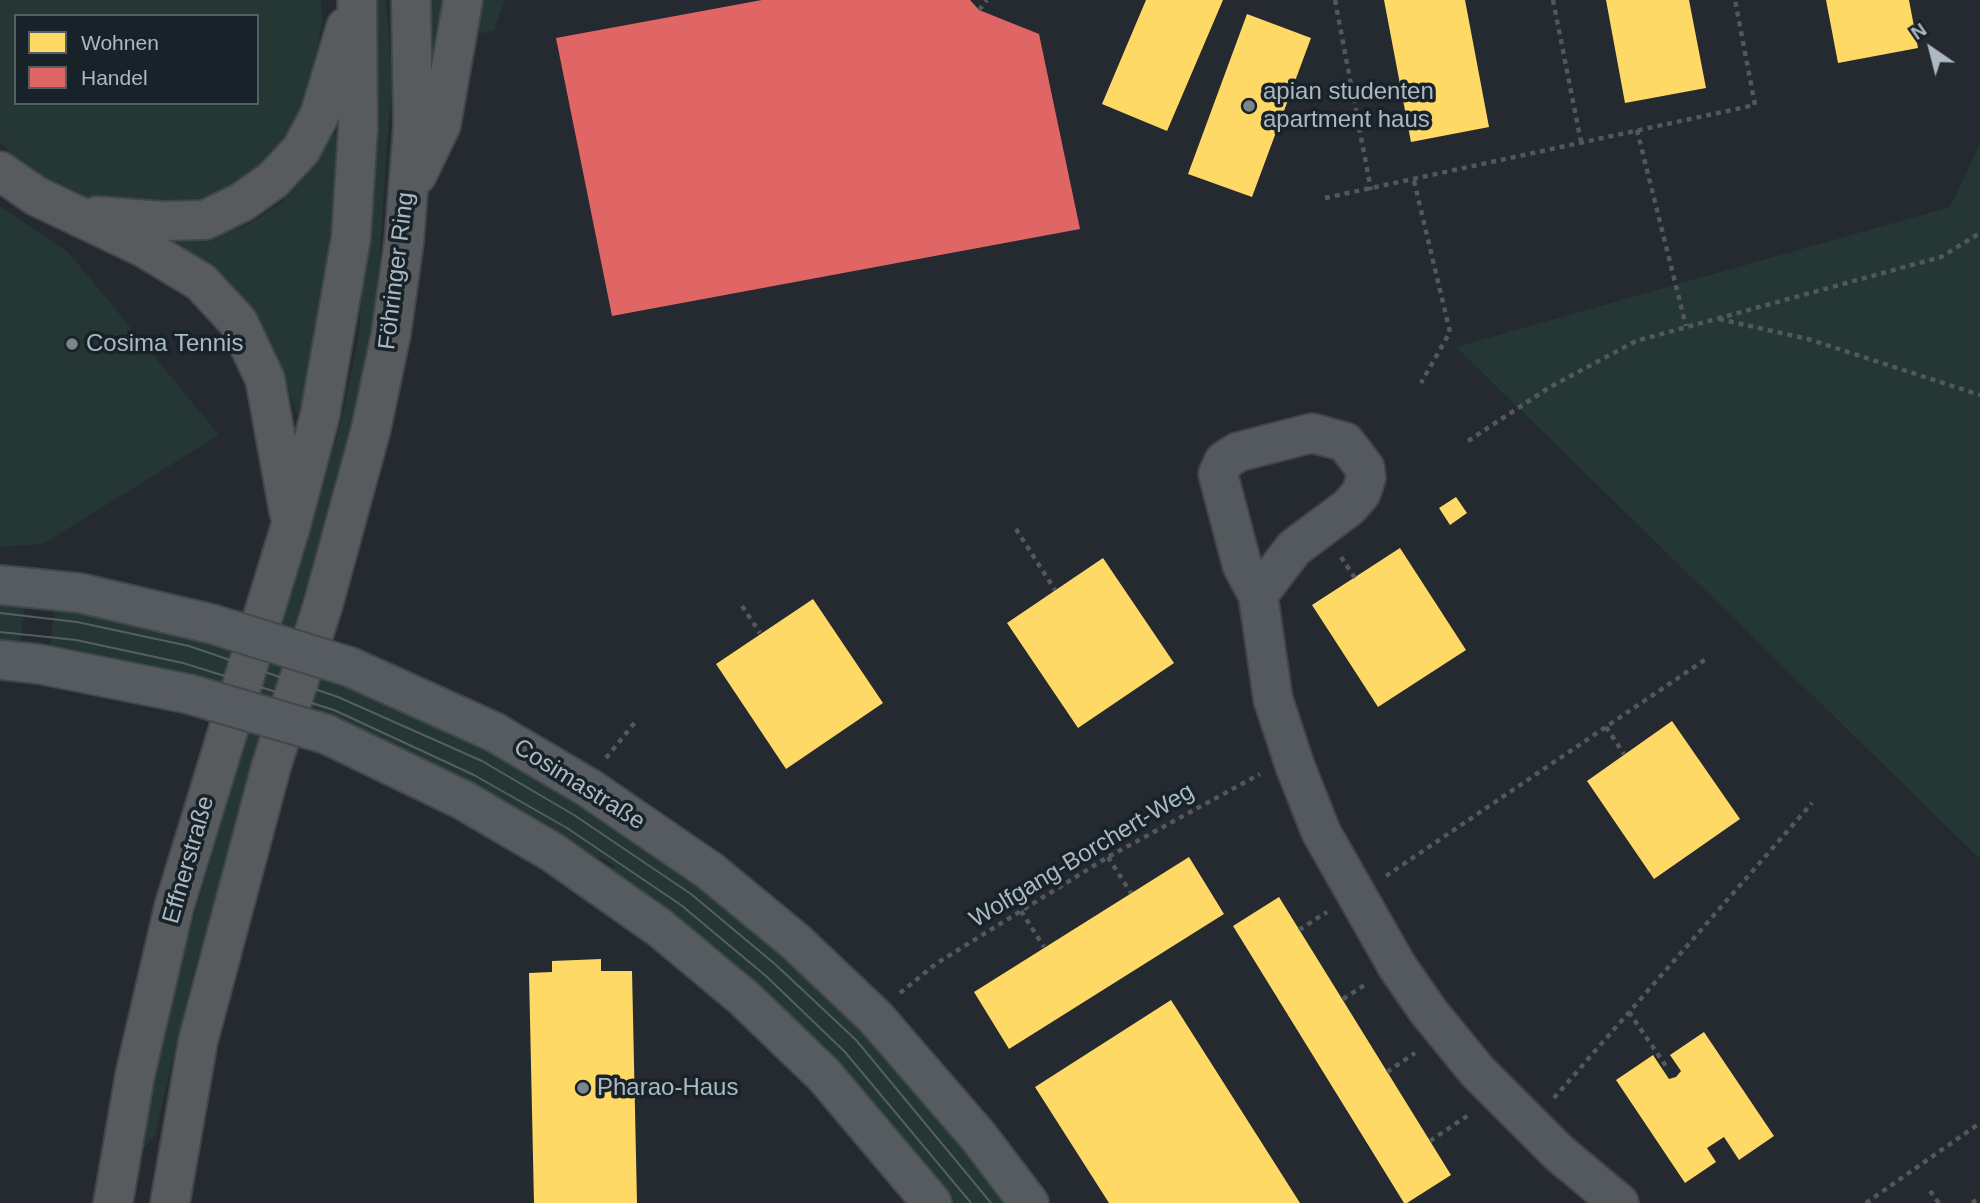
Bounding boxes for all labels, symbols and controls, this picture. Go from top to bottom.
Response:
legend [14,14,259,105]
north arrow [1896,14,1966,84]
text: N [1907,19,1930,44]
text: Wohnen [81,31,159,54]
text: Handel [81,66,148,89]
place label: apian studenten apartment haus [1263,78,1434,134]
marker: apian studenten apartment haus [1241,98,1257,114]
street label: Föhringer Ring [373,190,421,352]
place label: Cosima Tennis [86,330,243,358]
marker: Cosima Tennis [64,336,80,352]
street label: Cosimastraße [508,733,650,837]
street label: Wolfgang-Borchert-Weg [965,778,1199,934]
street label: Effnerstraße [157,793,221,927]
place label: Pharao-Haus [597,1074,738,1102]
marker: Pharao-Haus [575,1080,591,1096]

